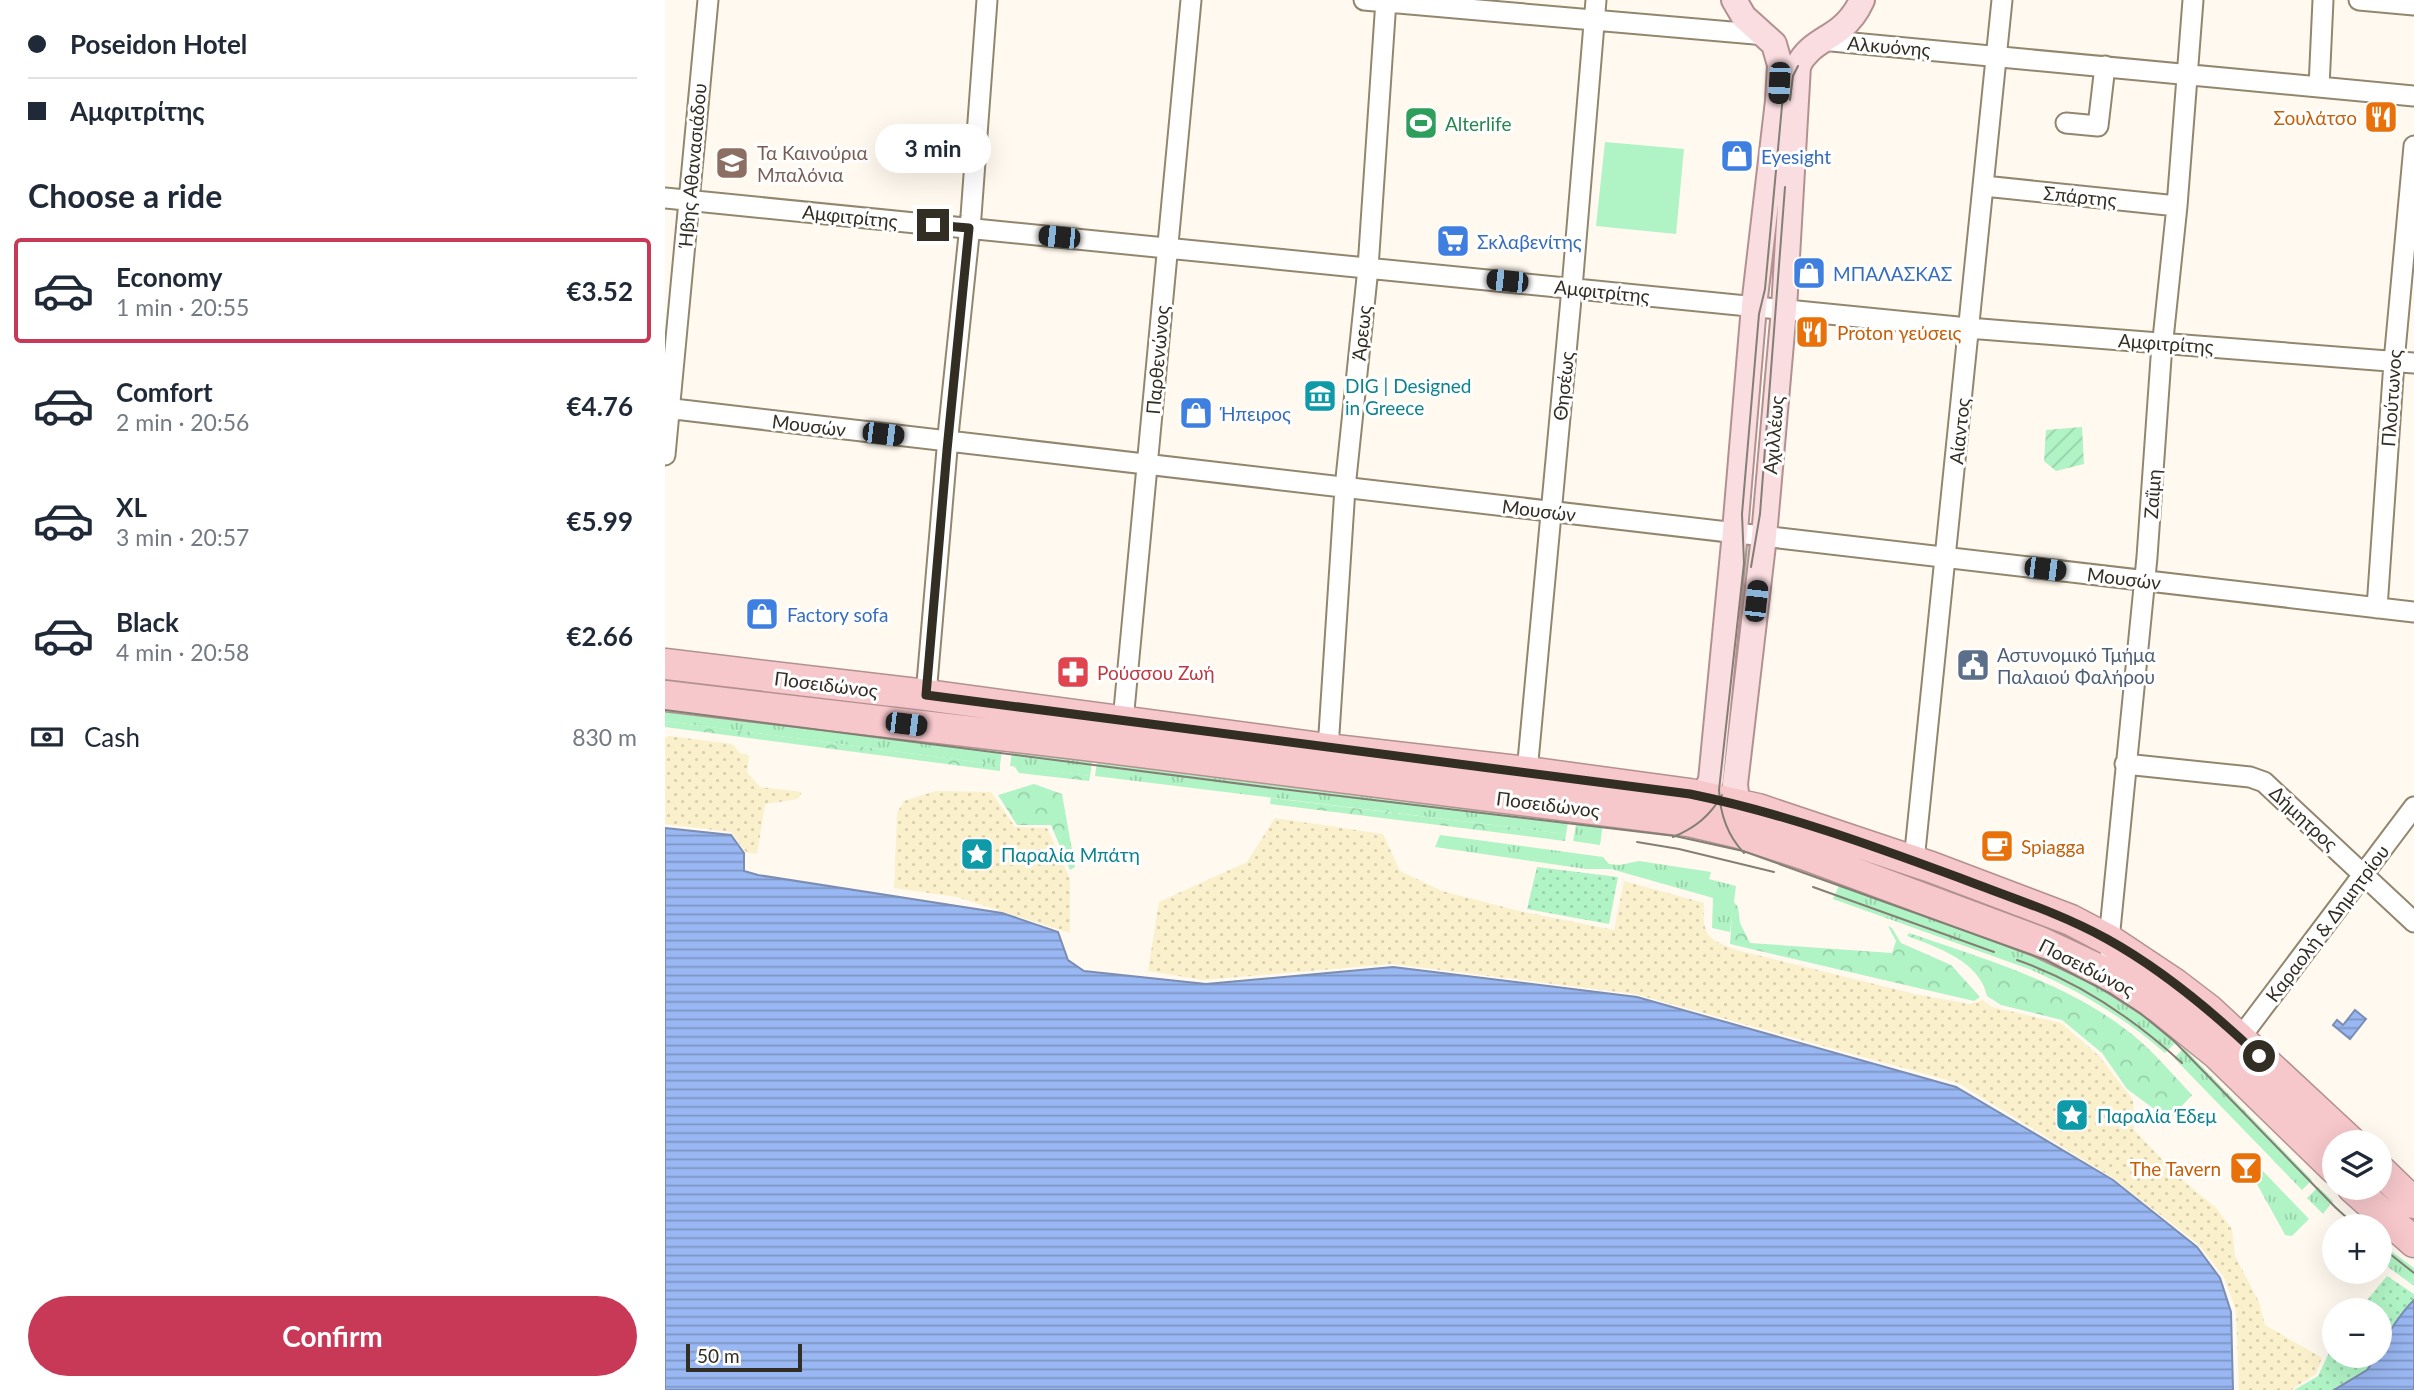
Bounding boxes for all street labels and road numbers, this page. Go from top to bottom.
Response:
street label: Αλκυόνης [1846,31,1932,61]
street label: Ήβης Αθανασιάδου [673,82,711,250]
street label: Σπάρτης [2042,181,2118,211]
street label: Αμφιτρίτης [801,200,899,232]
street label: Αμφιτρίτης [1553,275,1651,307]
street label: Παρθενώνος [1141,304,1173,415]
street label: Άρεως [1347,304,1375,362]
street label: Αμφιτρίτης [2118,328,2215,358]
street label: Πλούτωνος [2376,348,2406,447]
street label: Θησέως [1548,350,1578,422]
street label: Αχιλλέως [1758,395,1788,475]
street label: Αίαντος [1944,396,1974,465]
street label: Μουσών [771,409,847,441]
street label: Ζαΐμη [2139,468,2165,520]
street label: Μουσών [1501,494,1577,526]
street label: Μουσών [2086,562,2162,594]
street label: Ποσειδώνος [773,666,879,702]
street label: Δήμητρος [2265,781,2343,855]
street label: Ποσειδώνος [1495,786,1601,822]
street label: Καραολή & Δημητρίου [2260,840,2394,1006]
street label: Ποσειδώνος [2035,933,2139,1001]

